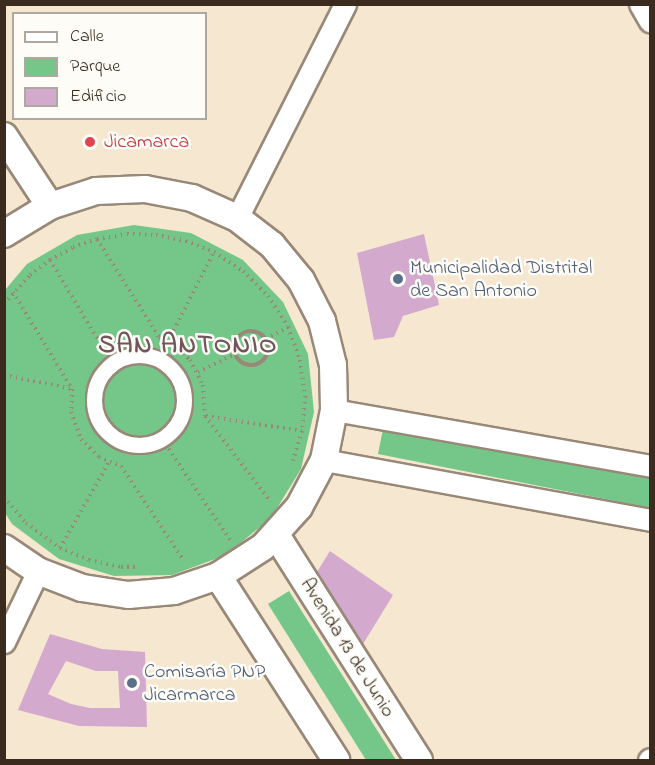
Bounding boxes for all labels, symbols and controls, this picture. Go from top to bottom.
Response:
legend [12,12,207,120]
text: Calle [70,24,104,50]
text: Parque [70,54,120,80]
text: Edificio [70,84,126,110]
place label: Jicamarca [104,130,189,154]
marker: Jicamarca [81,133,99,151]
place label: Municipalidad Distrital de San Antonio [410,256,592,303]
marker: Municipalidad Distrital de San Antonio [391,272,405,286]
district label: SAN ANTONIO [98,331,278,363]
street label: Avenida 13 de Junio [294,574,400,722]
place label: Comisaría PNP Jicarmarca [144,660,265,707]
marker: Comisaría PNP Jicarmarca [125,676,139,690]

